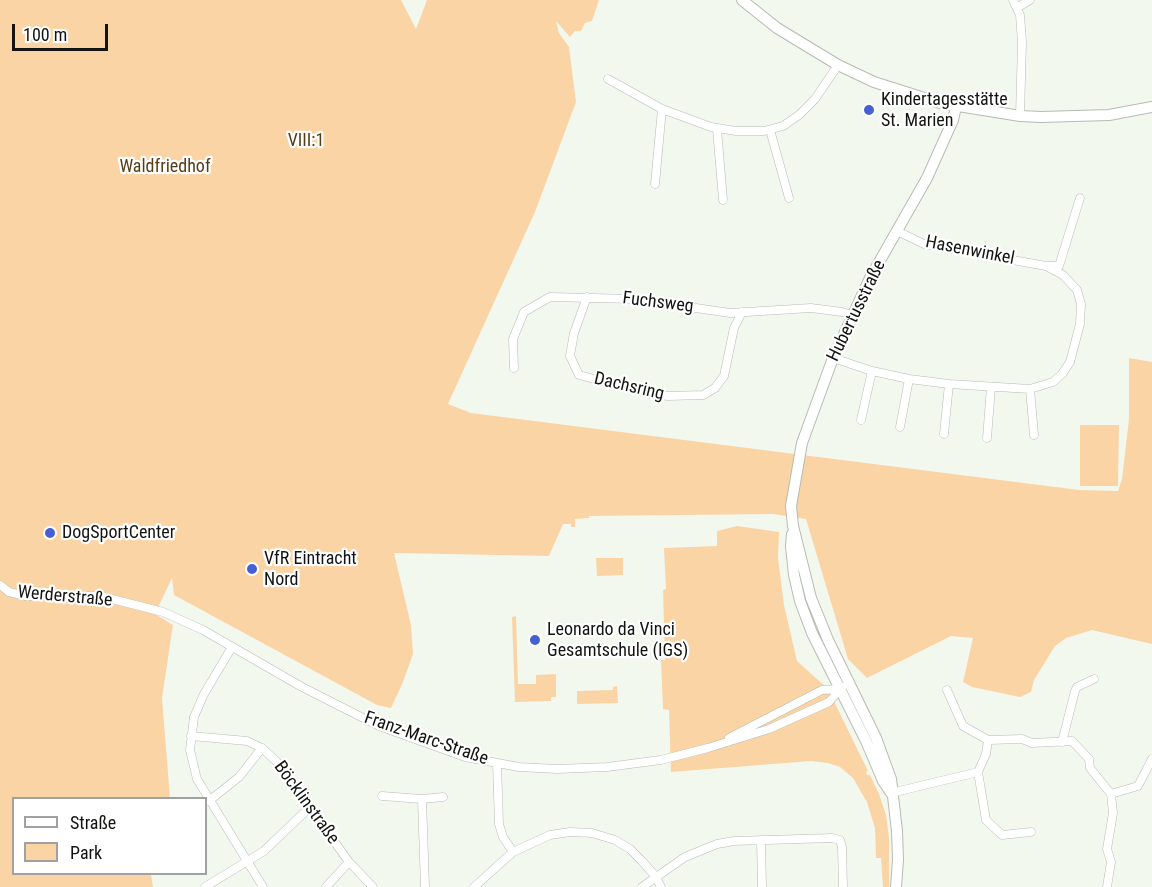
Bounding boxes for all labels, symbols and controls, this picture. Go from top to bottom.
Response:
scale bar [15,12,111,50]
text: 100 m [23,24,67,45]
place label: Kindertagesstätte St. Marien [881,89,1008,132]
marker: Kindertagesstätte St. Marien [862,103,876,117]
park label: VIII:1 [288,130,324,152]
park label: Waldfriedhof [119,156,211,178]
street label: Hasenwinkel [924,232,1016,270]
street label: Hubertusstraße [823,257,891,365]
street label: Fuchsweg [621,288,695,318]
street label: Dachsring [592,368,666,406]
place label: DogSportCenter [62,522,175,544]
marker: DogSportCenter [43,526,57,540]
place label: VfR Eintracht Nord [264,548,357,590]
marker: VfR Eintracht Nord [245,562,259,576]
street label: Werderstraße [17,582,113,612]
place label: Leonardo da Vinci Gesamtschule (IGS) [547,619,688,662]
marker: Leonardo da Vinci Gesamtschule (IGS) [528,633,542,647]
street label: Franz-Marc-Straße [361,708,491,770]
street label: Böcklinstraße [269,757,343,849]
legend [12,797,207,875]
text: Straße [70,812,116,833]
text: Park [70,842,102,863]

